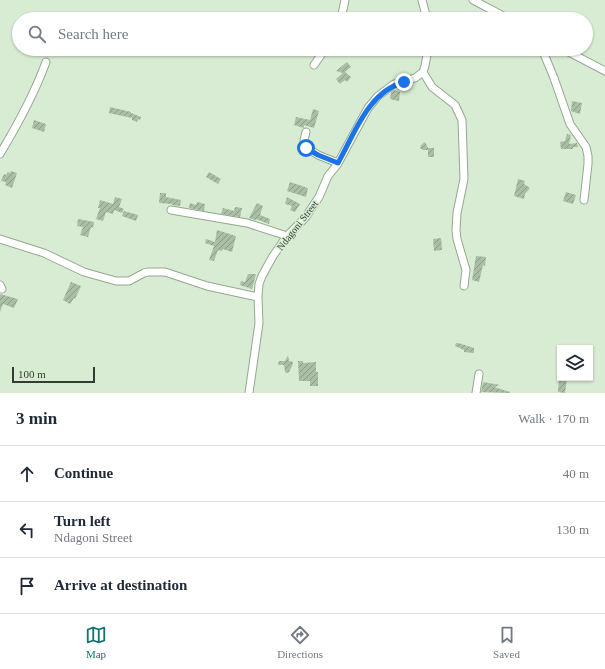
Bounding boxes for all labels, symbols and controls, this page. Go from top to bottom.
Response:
search box [12,12,593,56]
icon: search [26,23,48,45]
text: Search here [58,26,128,42]
route end [395,73,413,91]
route start [297,139,315,157]
street label: Ndagoni Street [275,198,320,252]
map controls [557,345,593,381]
button: layers [557,345,593,381]
scale bar [12,365,95,384]
text: 100 m [18,368,46,380]
text: 3 min [16,409,57,428]
text: Walk · 170 m [518,411,589,426]
icon: ahead [16,463,38,485]
text: Continue [54,465,113,481]
text: 40 m [563,466,589,481]
text: Turn left [54,513,111,529]
icon: left [16,519,38,541]
text: 130 m [556,522,589,537]
text: Ndagoni Street [54,530,132,545]
icon: arrive [16,575,38,597]
text: Arrive at destination [54,577,187,593]
tab: Map [85,624,107,660]
tab: Directions [277,624,323,660]
tab: Saved [493,624,520,660]

